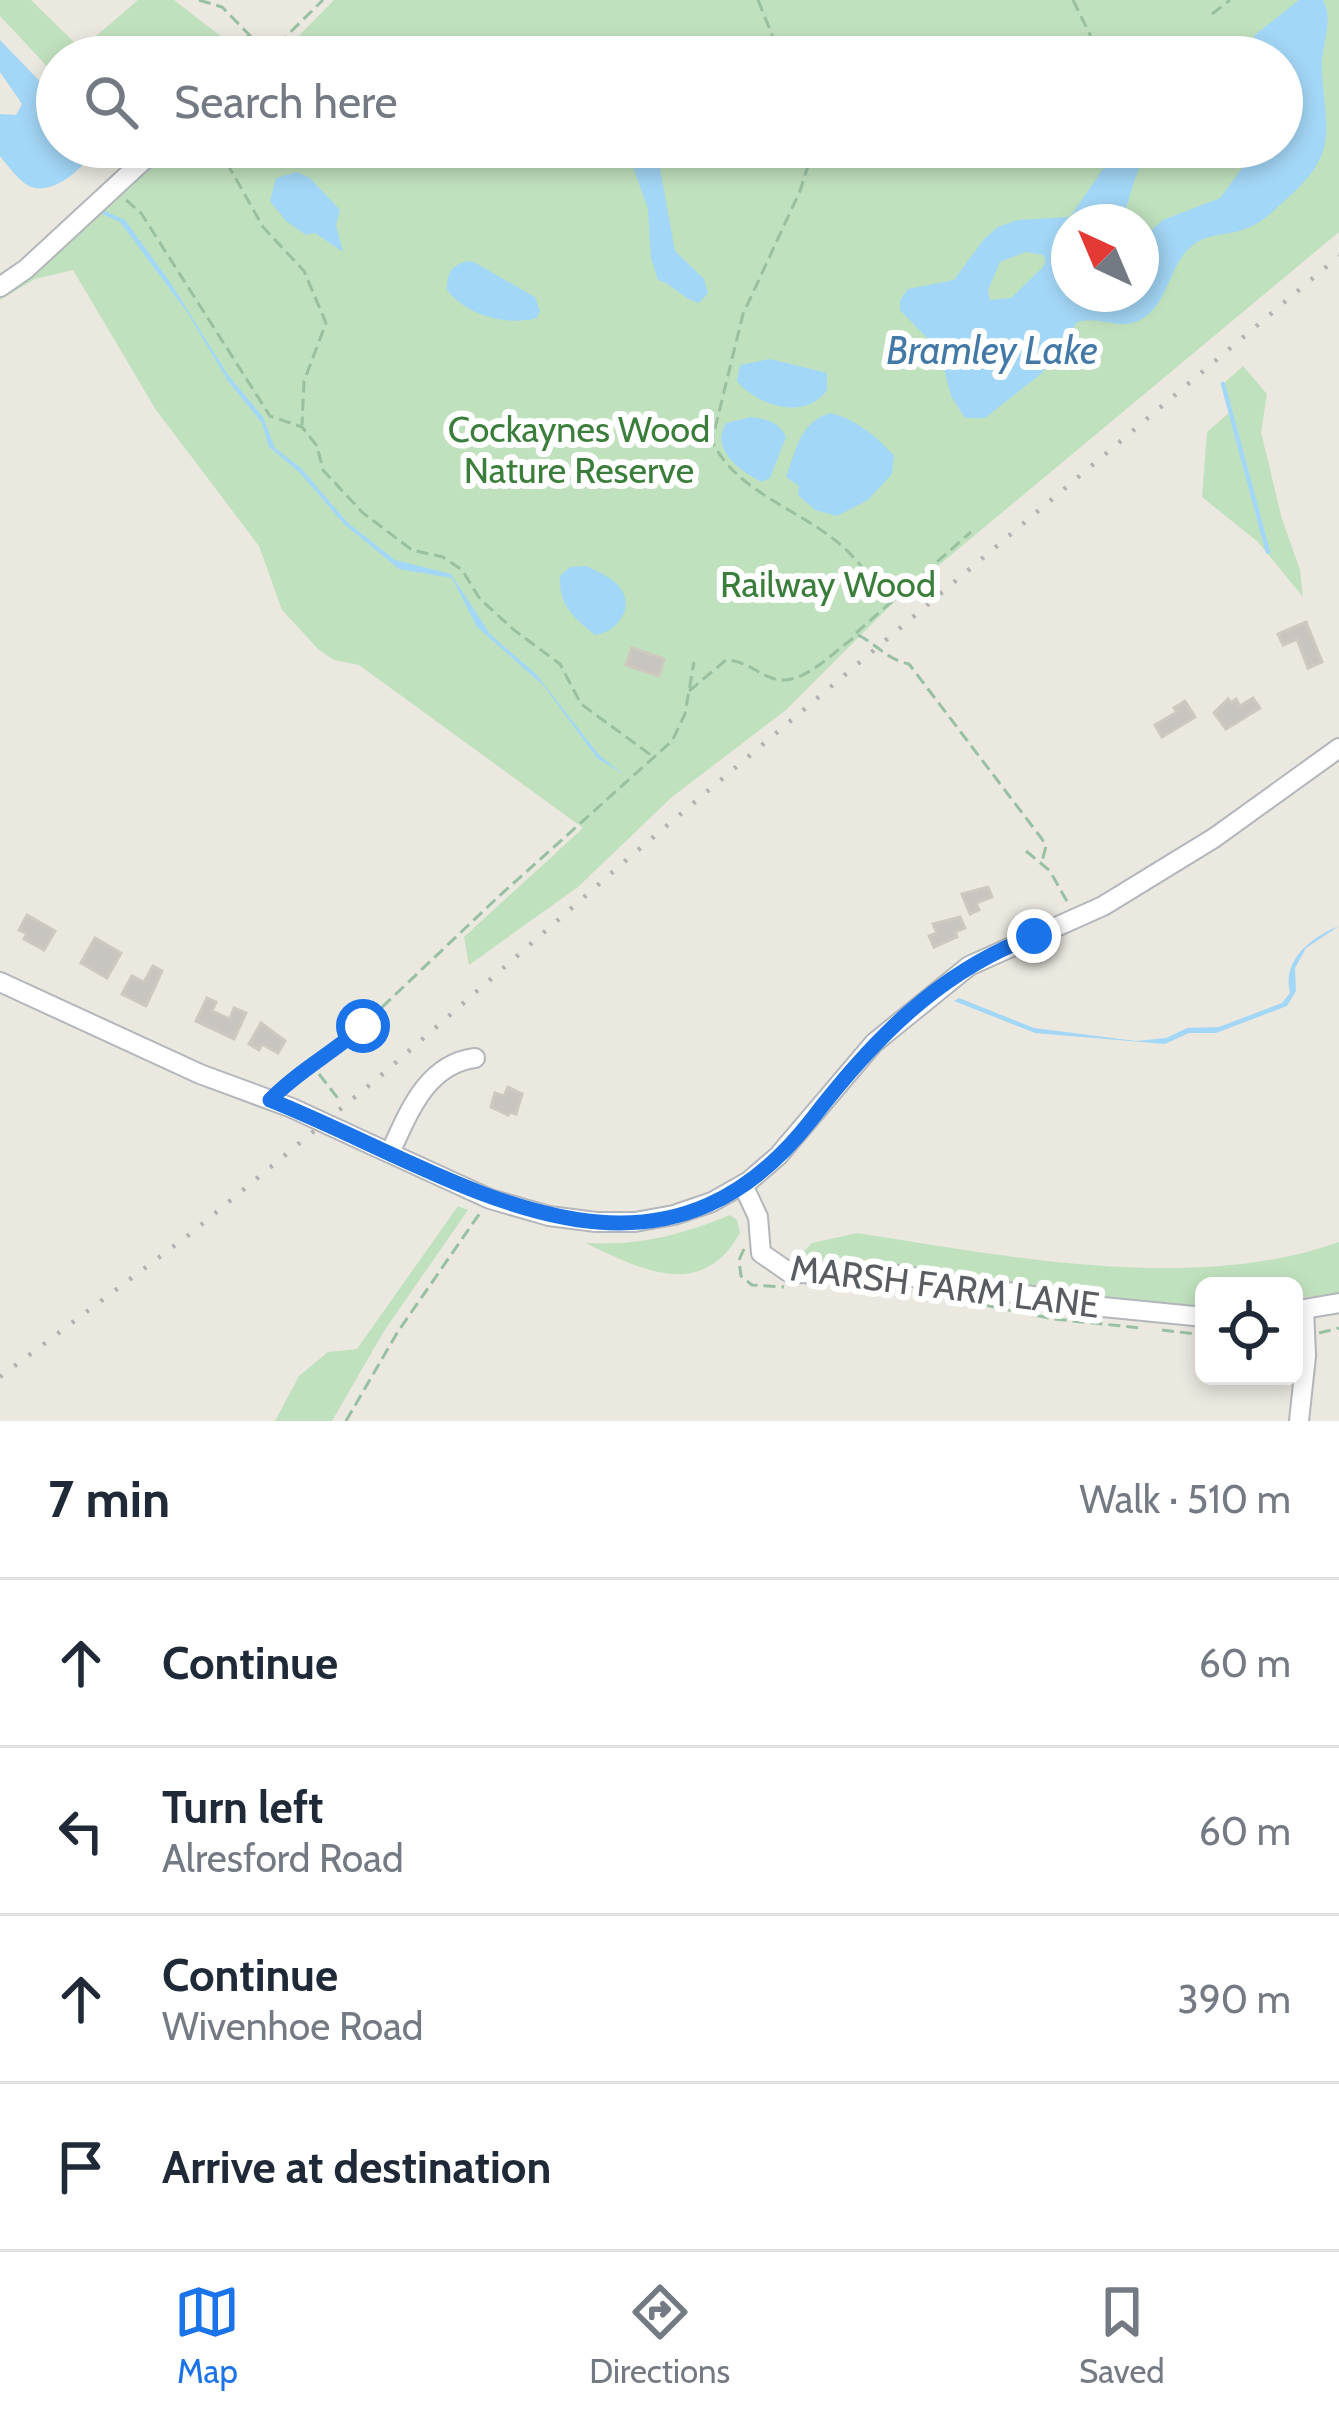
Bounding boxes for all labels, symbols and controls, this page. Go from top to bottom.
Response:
search box [36,36,1303,168]
icon: search [78,69,144,135]
text: Search here [174,75,398,129]
north arrow [1051,204,1159,312]
water label: Bramley Lake [886,326,1098,374]
park label: Cockaynes Wood Nature Reserve [448,407,710,492]
park label: Railway Wood [720,562,936,606]
route end [1007,909,1061,963]
route start [336,999,390,1053]
street label: MARSH FARM LANE [788,1245,1102,1327]
map controls [1195,1277,1303,1385]
button: locate [1195,1277,1303,1385]
text: 7 min [48,1468,170,1530]
text: Walk · 510 m [1079,1475,1291,1523]
icon: ahead [48,1630,114,1696]
text: Continue [162,1636,338,1690]
text: 60 m [1199,1639,1291,1687]
text: Turn left [162,1780,324,1834]
icon: left [48,1798,114,1864]
text: 60 m [1199,1807,1291,1855]
text: Alresford Road [162,1834,404,1882]
text: Continue [162,1948,338,2002]
icon: ahead [48,1966,114,2032]
text: 390 m [1178,1975,1291,2023]
text: Wivenhoe Road [162,2002,424,2050]
icon: arrive [48,2134,114,2200]
text: Arrive at destination [162,2140,551,2194]
tab: Map [174,2279,240,2391]
tab: Directions [589,2279,730,2391]
tab: Saved [1079,2279,1165,2391]

